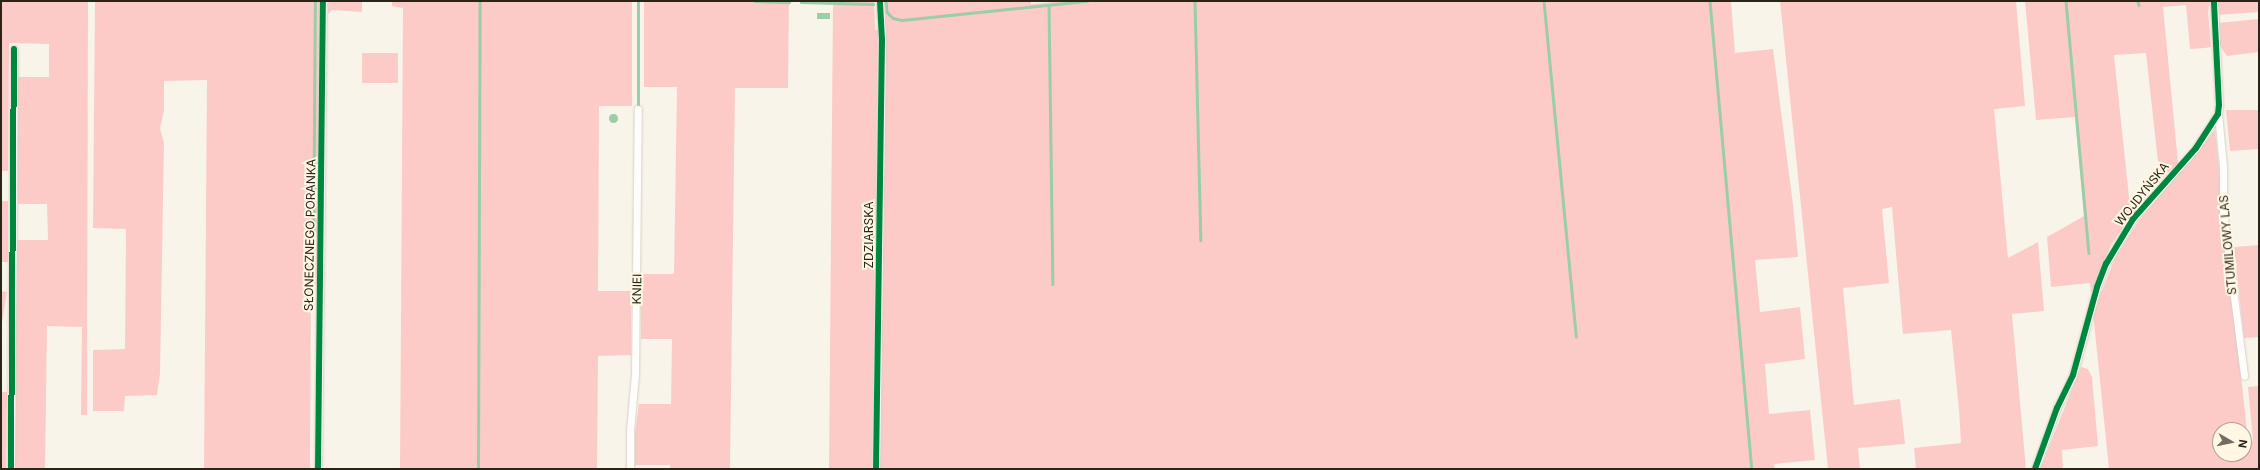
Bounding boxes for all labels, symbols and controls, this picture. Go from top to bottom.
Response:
street label: SŁONECZNEGO PORANKA [301,159,319,311]
street label: WOJDYŃSKA [2112,159,2172,229]
street label: STUMILOWY LAS [2216,194,2240,296]
street label: ZDZIARSKA [862,201,876,269]
street label: KNIEI [630,273,644,305]
north arrow [2212,422,2252,462]
text: N [2235,438,2250,449]

